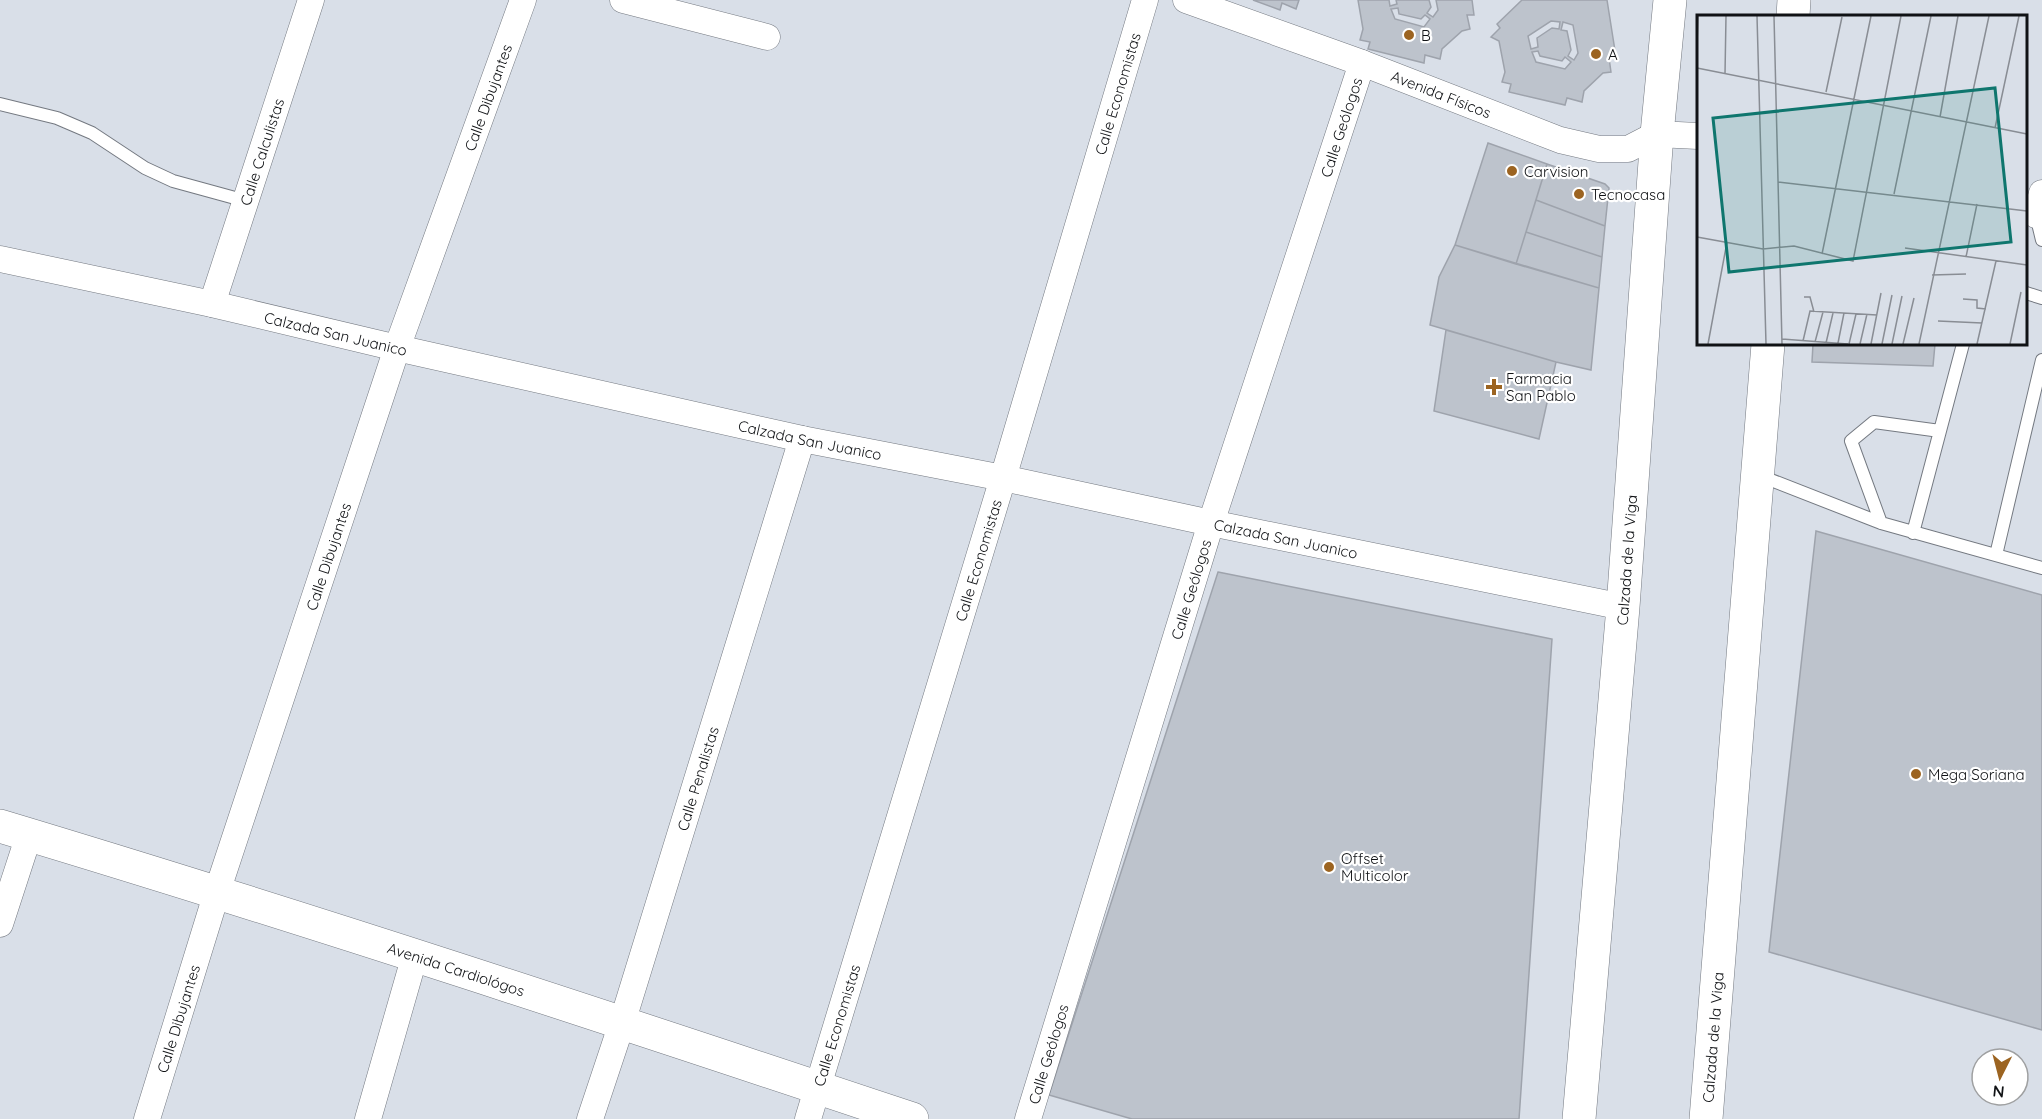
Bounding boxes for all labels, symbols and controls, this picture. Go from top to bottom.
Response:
inset map [1697,15,2027,345]
place label: B [1421,26,1431,45]
marker: B [1402,28,1416,42]
street label: Calle Economistas [1090,30,1144,157]
street label: Calle Dibujantes [460,41,516,153]
place label: A [1608,45,1618,64]
marker: A [1589,47,1603,61]
street label: Avenida Físicos [1389,66,1494,122]
street label: Calle Geólogos [1316,75,1366,180]
street label: Calle Calculistas [235,96,288,208]
place label: Carvision [1524,162,1589,181]
marker: Carvision [1505,164,1519,178]
place label: Tecnocasa [1591,185,1665,204]
marker: Tecnocasa [1572,187,1586,201]
street label: Calzada San Juanico [263,307,409,360]
place label: Farmacia San Pablo [1506,369,1576,405]
marker: Farmacia San Pablo [1487,380,1501,394]
street label: Calzada San Juanico [736,415,883,464]
street label: Calzada de la Viga [1612,494,1641,626]
street label: Calle Economistas [950,497,1005,624]
street label: Calle Dibujantes [301,500,355,613]
street label: Calzada San Juanico [1212,514,1359,562]
street label: Calle Geólogos [1166,537,1215,642]
street label: Calle Penalistas [672,724,722,833]
place label: Mega Soriana [1928,765,2025,784]
marker: Mega Soriana [1909,767,1923,781]
place label: Offset Multicolor [1341,849,1409,885]
marker: Offset Multicolor [1322,860,1336,874]
street label: Avenida Cardiológos [385,938,527,1000]
street label: Calle Dibujantes [152,962,204,1075]
street label: Calle Economistas [809,962,864,1089]
street label: Calzada de la Viga [1698,971,1727,1103]
street label: Calle Geólogos [1024,1002,1072,1106]
north arrow [1970,1047,2030,1107]
text: N [1992,1081,2005,1102]

